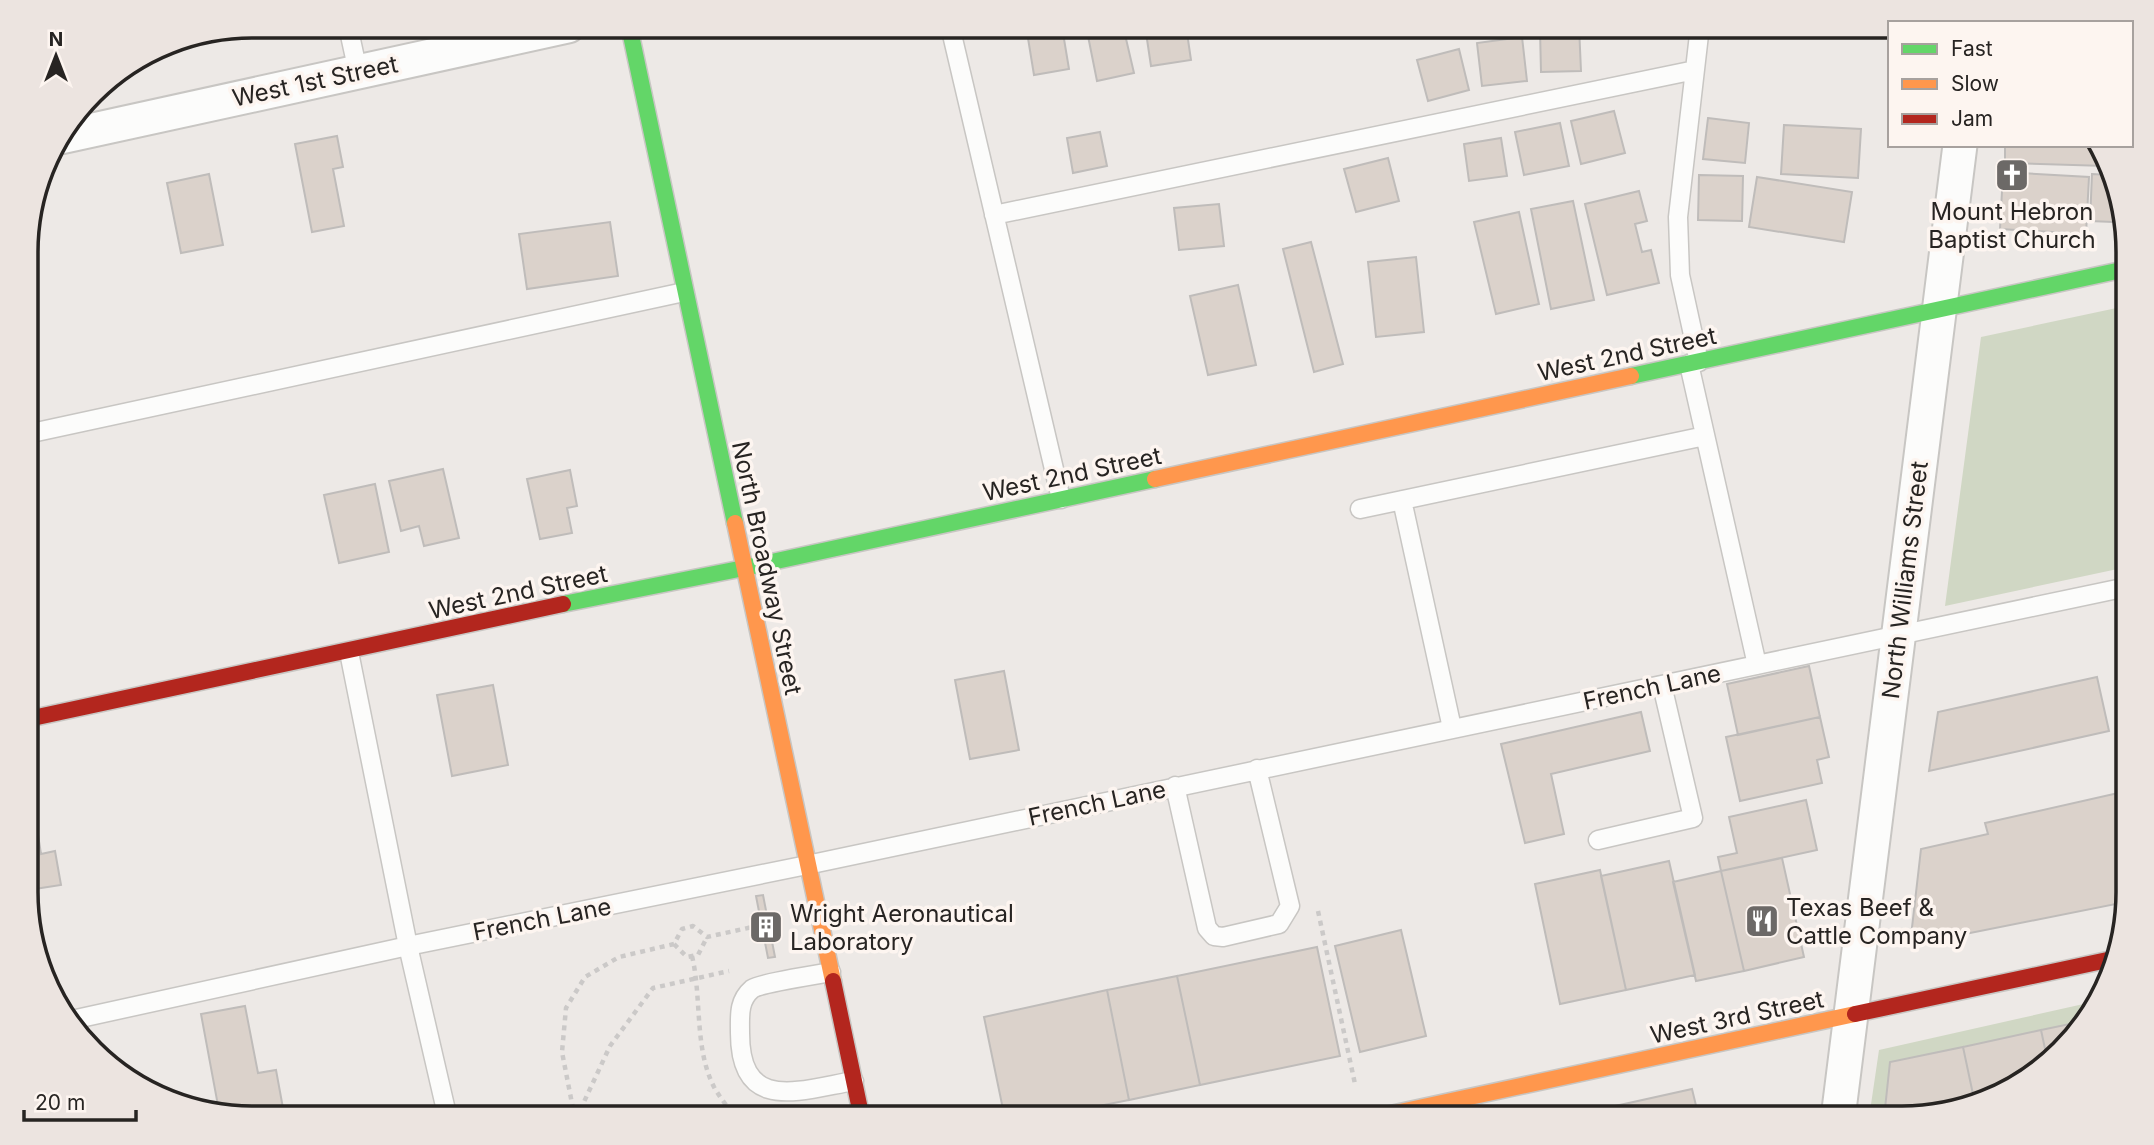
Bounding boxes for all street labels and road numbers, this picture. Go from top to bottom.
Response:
street label: West 1st Street [230,49,401,113]
street label: West 2nd Street [1535,321,1719,387]
street label: North Broadway Street [726,439,808,698]
street label: West 2nd Street [980,441,1164,507]
street label: North Williams Street [1876,459,1934,700]
street label: West 2nd Street [426,559,610,625]
street label: French Lane [1580,658,1724,716]
street label: French Lane [1025,774,1169,832]
street label: French Lane [470,891,614,947]
street label: West 3rd Street [1648,984,1826,1050]

